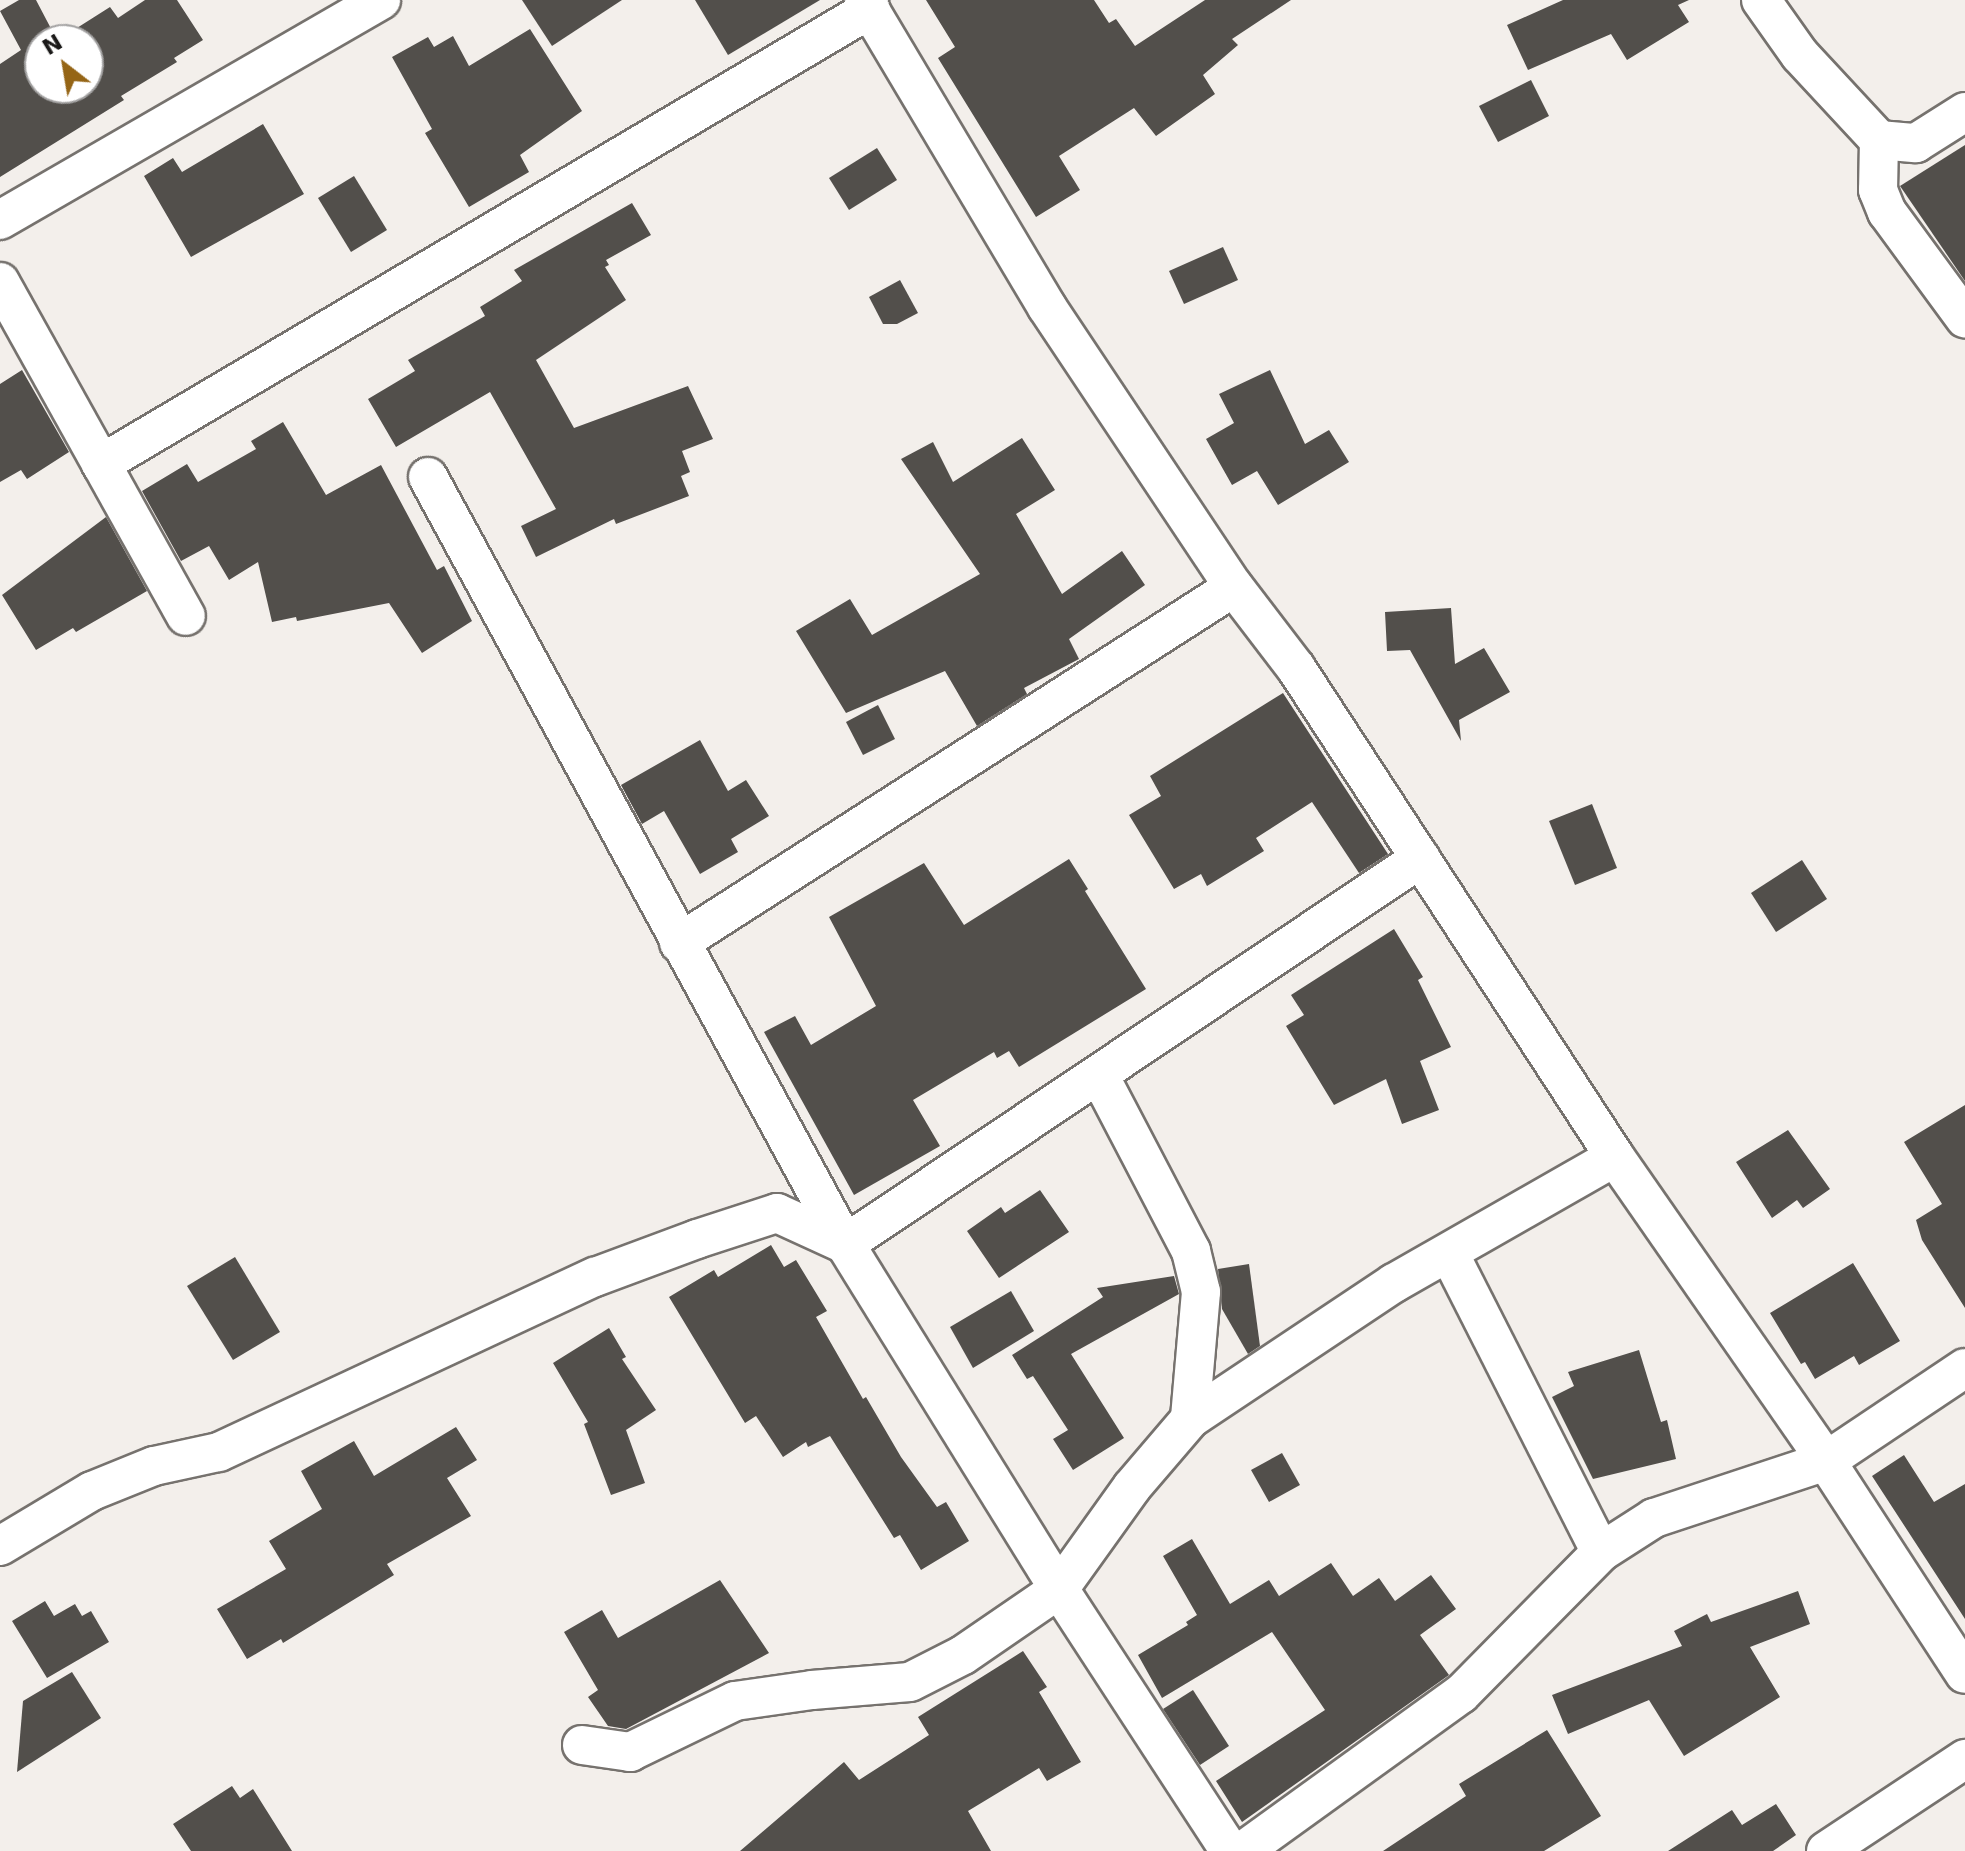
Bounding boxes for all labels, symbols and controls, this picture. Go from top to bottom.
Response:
north arrow [24,24,104,104]
text: N [38,29,67,60]

